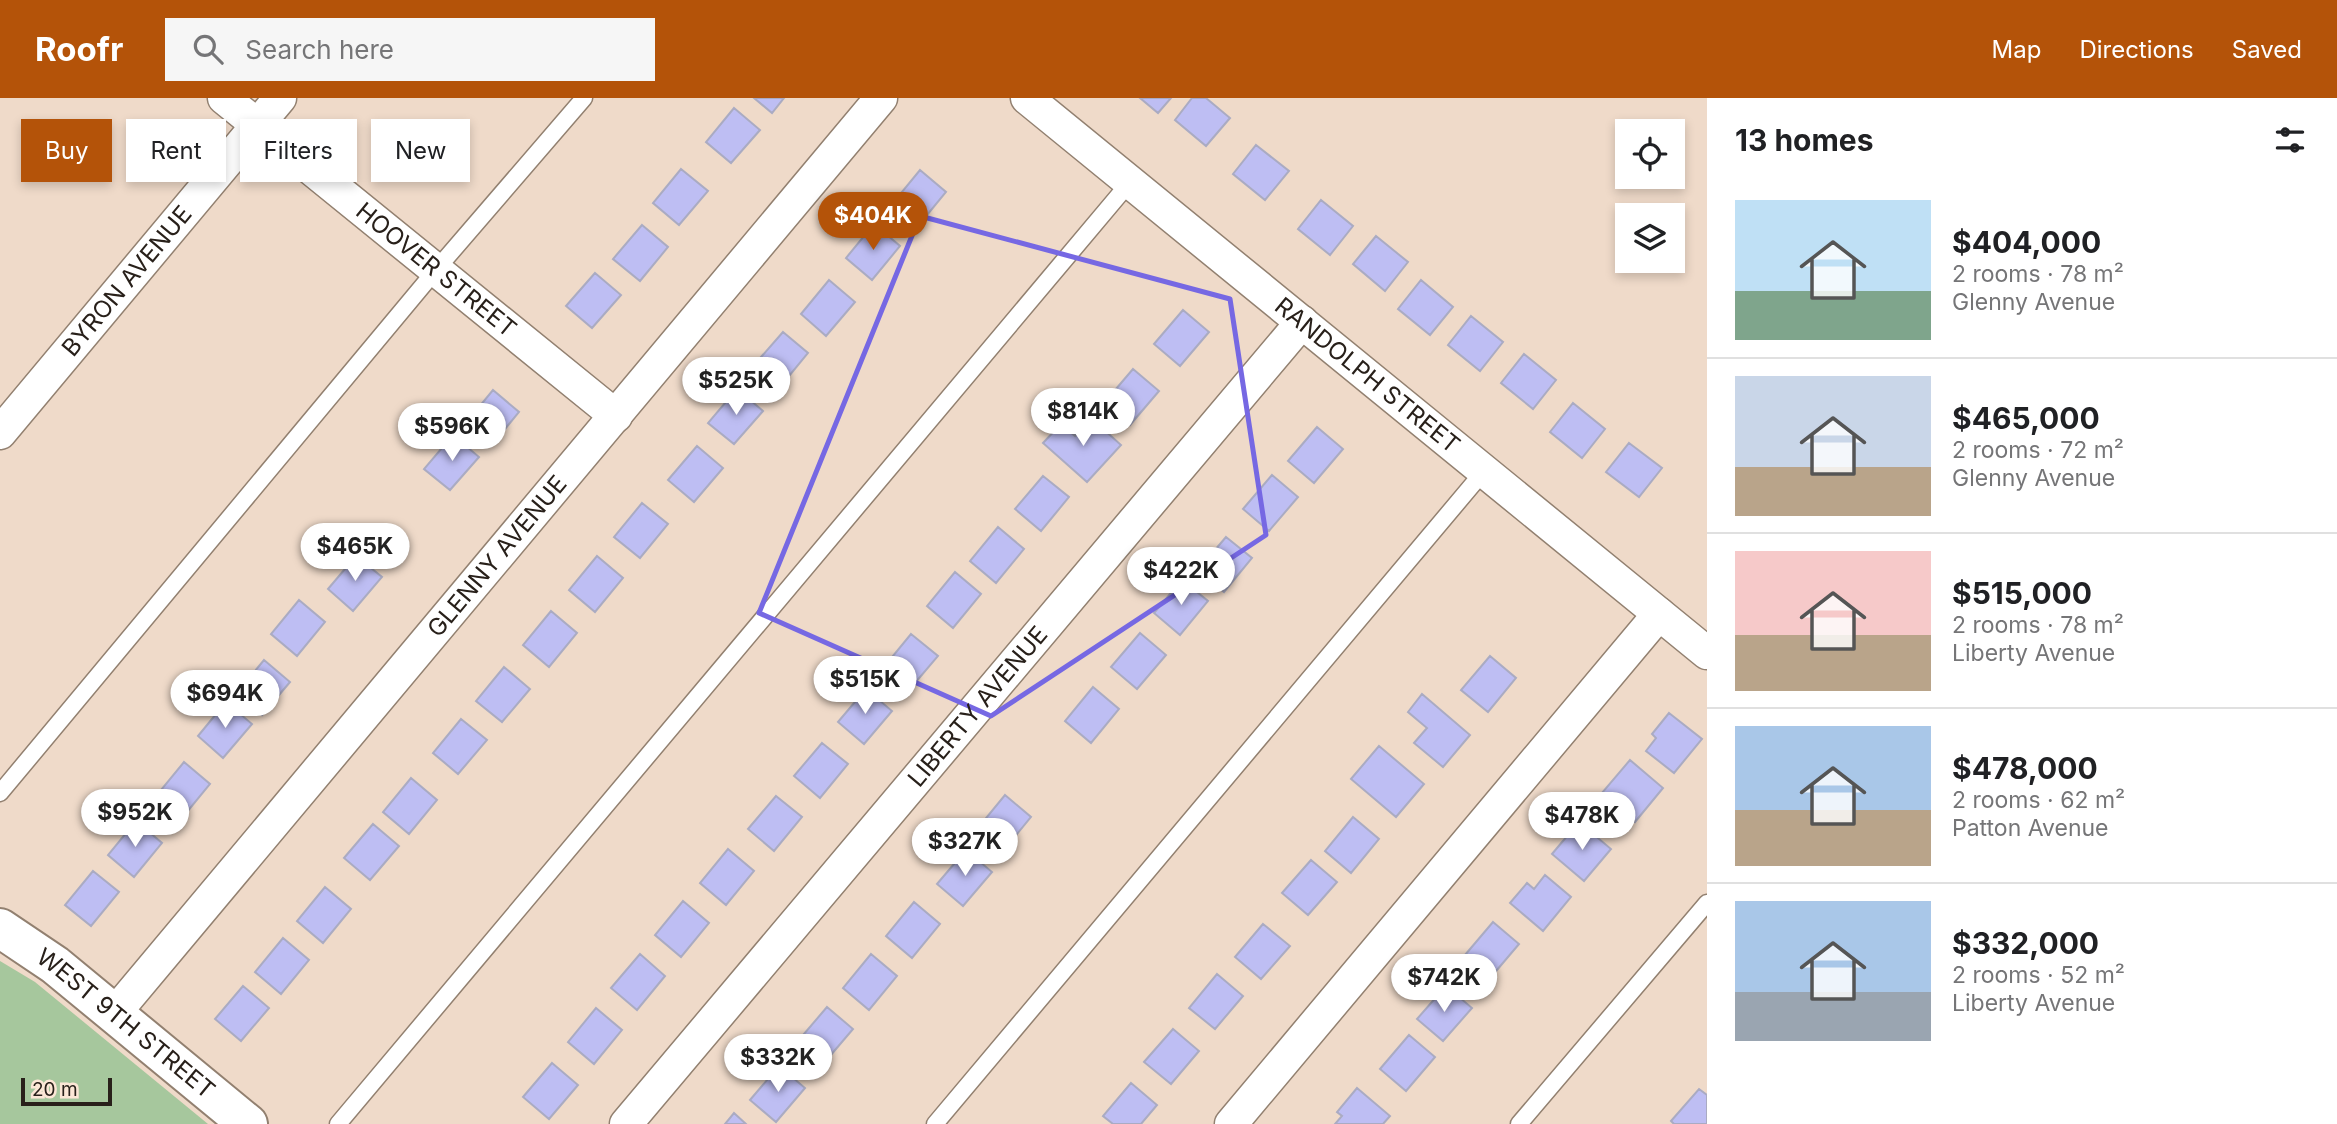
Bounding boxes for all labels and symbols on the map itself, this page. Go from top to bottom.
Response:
pin: $404K [824,192,922,252]
street label: HOOVER STREET [350,196,522,343]
street label: BYRON AVENUE [56,200,198,362]
street label: RANDOLPH STREET [1269,291,1466,459]
pin: $525K [687,358,785,417]
pin: $814K [1034,388,1132,448]
pin: $596K [403,404,501,463]
street label: GLENNY AVENUE [421,469,573,642]
pin: $465K [306,524,404,583]
pin: $422K [1132,547,1230,607]
street label: LIBERTY AVENUE [902,620,1053,792]
pin: $515K [816,656,914,716]
pin: $694K [176,670,274,730]
pin: $952K [86,790,184,849]
pin: $478K [1533,792,1631,852]
pin: $327K [916,818,1014,878]
street label: WEST 9TH STREET [31,942,221,1105]
pin: $742K [1395,954,1493,1014]
pin: $332K [729,1034,827,1094]
scale bar [21,1075,112,1107]

